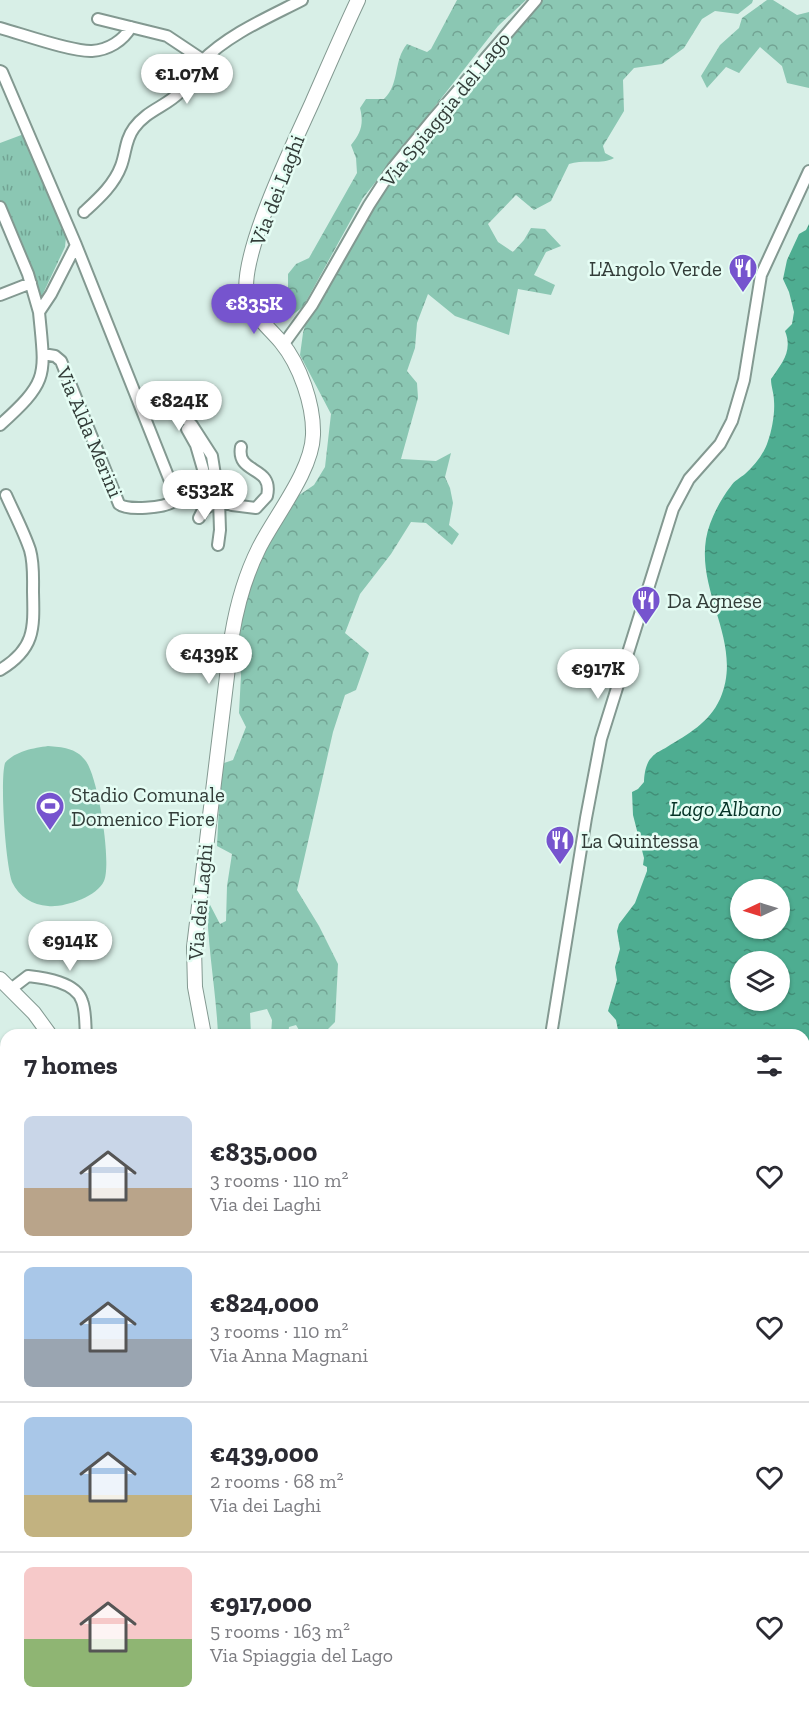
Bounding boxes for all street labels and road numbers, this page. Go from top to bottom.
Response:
street label: Via Spiaggia del Lago [374,26,515,192]
street label: Via dei Laghi [244,131,310,250]
street label: Via Alda Merini [51,362,129,501]
street label: Via dei Laghi [182,843,218,962]

